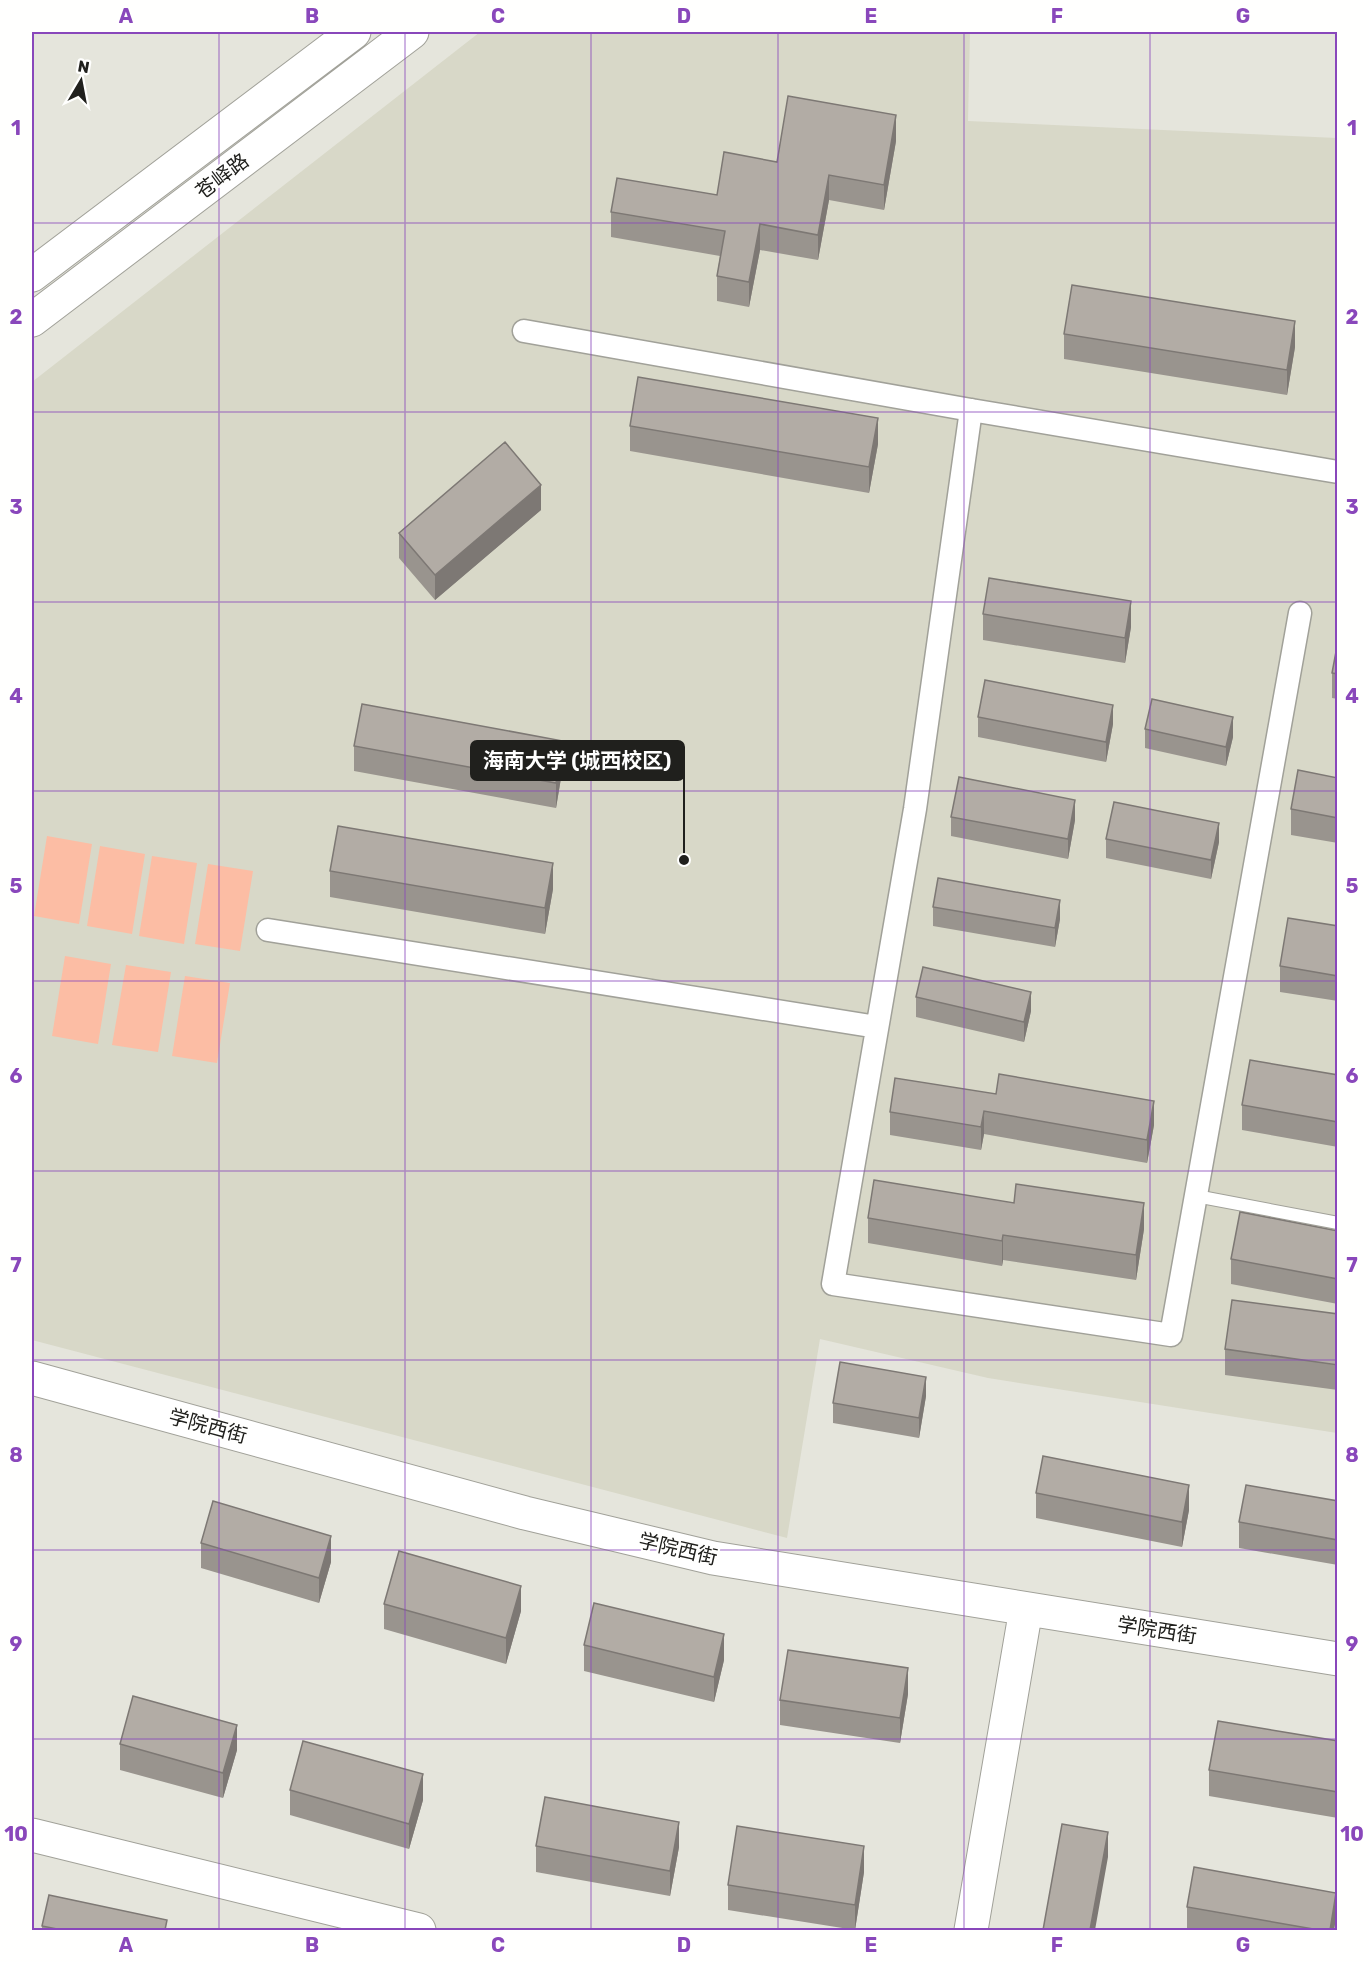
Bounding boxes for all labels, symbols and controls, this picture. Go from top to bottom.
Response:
text: A [119,4,134,28]
text: B [305,4,319,28]
text: C [491,4,505,28]
text: D [677,4,691,28]
text: E [865,4,877,28]
text: F [1051,4,1063,28]
text: G [1236,4,1250,28]
north arrow [51,51,111,111]
text: N [76,56,91,77]
text: 1 [11,116,21,140]
text: 1 [1347,116,1357,140]
street label: 苍峄路 [191,148,253,204]
text: 2 [10,305,23,329]
text: 2 [1346,305,1359,329]
text: 3 [9,495,23,519]
text: 3 [1345,495,1359,519]
text: 4 [9,684,23,708]
text: 4 [1345,684,1359,708]
callout: 海南大学 (城西校区) [471,741,684,780]
text: 海南大学 (城西校区) [483,748,671,773]
text: 5 [10,874,23,898]
text: 5 [1346,874,1359,898]
text: 6 [9,1064,23,1088]
text: 6 [1345,1064,1359,1088]
text: 7 [10,1253,22,1277]
text: 7 [1346,1253,1358,1277]
street label: 学院西街 [166,1404,250,1448]
text: 8 [9,1443,23,1467]
text: 8 [1345,1443,1359,1467]
street label: 学院西街 [636,1528,720,1570]
street label: 学院西街 [1116,1612,1198,1648]
text: 9 [10,1632,23,1656]
text: 9 [1346,1632,1359,1656]
text: 10 [4,1822,28,1846]
text: 10 [1340,1822,1364,1846]
text: A [119,1933,134,1957]
text: B [305,1933,319,1957]
text: C [491,1933,505,1957]
text: D [677,1933,691,1957]
text: E [865,1933,877,1957]
text: F [1051,1933,1063,1957]
text: G [1236,1933,1250,1957]

